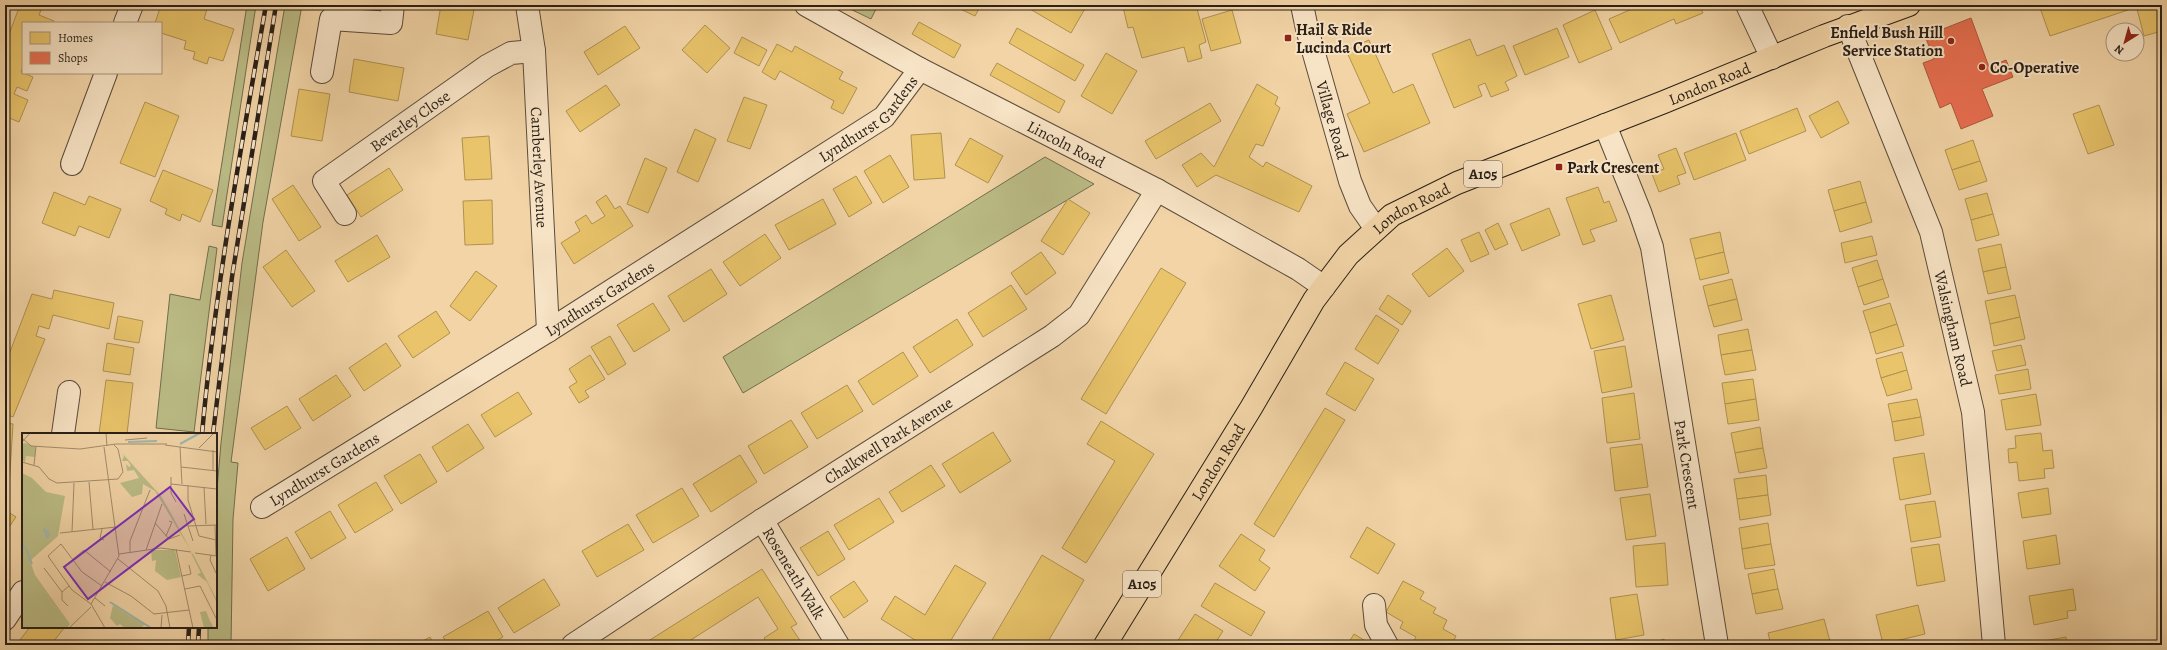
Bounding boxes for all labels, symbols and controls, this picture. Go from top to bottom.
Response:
place label: Hail & Ride Lucinda Court [1296,19,1392,59]
legend [22,22,162,74]
place label: Enfield Bush Hill Service Station [1830,22,1944,62]
north arrow [2105,22,2145,62]
text: Homes [58,30,93,46]
marker: Hail & Ride Lucinda Court [1283,33,1293,43]
marker: Enfield Bush Hill Service Station [1946,36,1956,46]
text: N [2112,41,2127,58]
text: Shops [58,50,88,66]
street label: London Road [1665,57,1754,111]
place label: Co-Operative [1990,57,2079,79]
marker: Co-Operative [1977,62,1987,72]
street label: Lyndhurst Gardens [815,71,923,168]
street label: Village Road [1310,77,1353,162]
street label: Beverley Close [366,85,455,157]
street label: Camberley Avenue [525,106,553,229]
street label: Lincoln Road [1023,115,1109,174]
place label: Park Crescent [1567,157,1660,179]
road number: A105 [1464,161,1502,187]
marker: Park Crescent [1554,162,1564,172]
street label: London Road [1368,178,1454,240]
street label: Lyndhurst Gardens [541,256,659,342]
street label: Walsingham Road [1928,267,1977,389]
street label: Chalkwell Park Avenue [820,392,957,490]
street label: Park Crescent [1668,418,1705,511]
street label: London Road [1187,419,1251,505]
street label: Lyndhurst Gardens [265,427,384,512]
inset map [22,433,217,628]
street label: Roseneath Walk [757,523,830,624]
road number: A105 [1123,571,1161,597]

